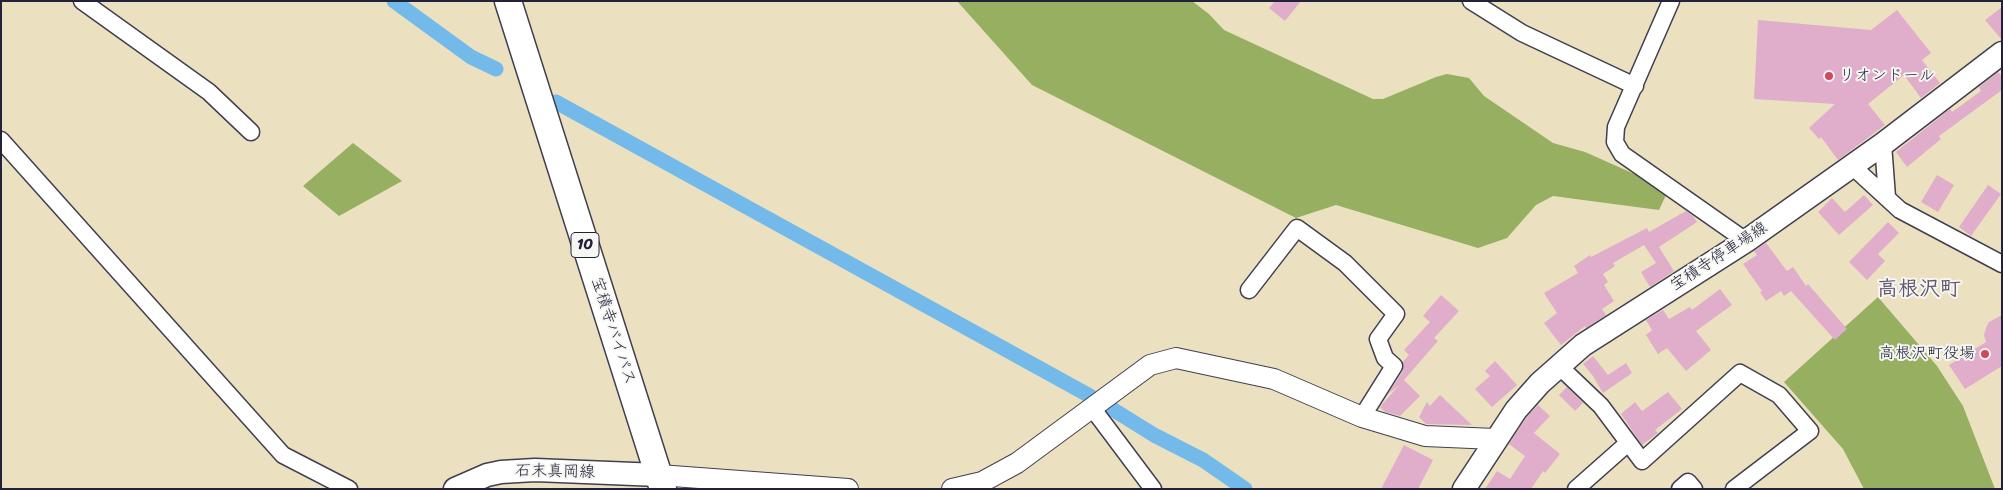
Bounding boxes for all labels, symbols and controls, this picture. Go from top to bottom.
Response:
place label: リオンドール [1839,66,1935,86]
marker: リオンドール [1823,70,1835,82]
street label: 宝積寺停車場線 [1667,218,1771,296]
road number: 10 [571,232,599,258]
street label: 宝積寺バイパス [587,275,639,387]
district label: 高根沢町 [1877,277,1961,303]
place label: 高根沢町役場 [1879,344,1975,364]
marker: 高根沢町役場 [1979,348,1991,360]
street label: 石末真岡線 [515,462,595,482]

